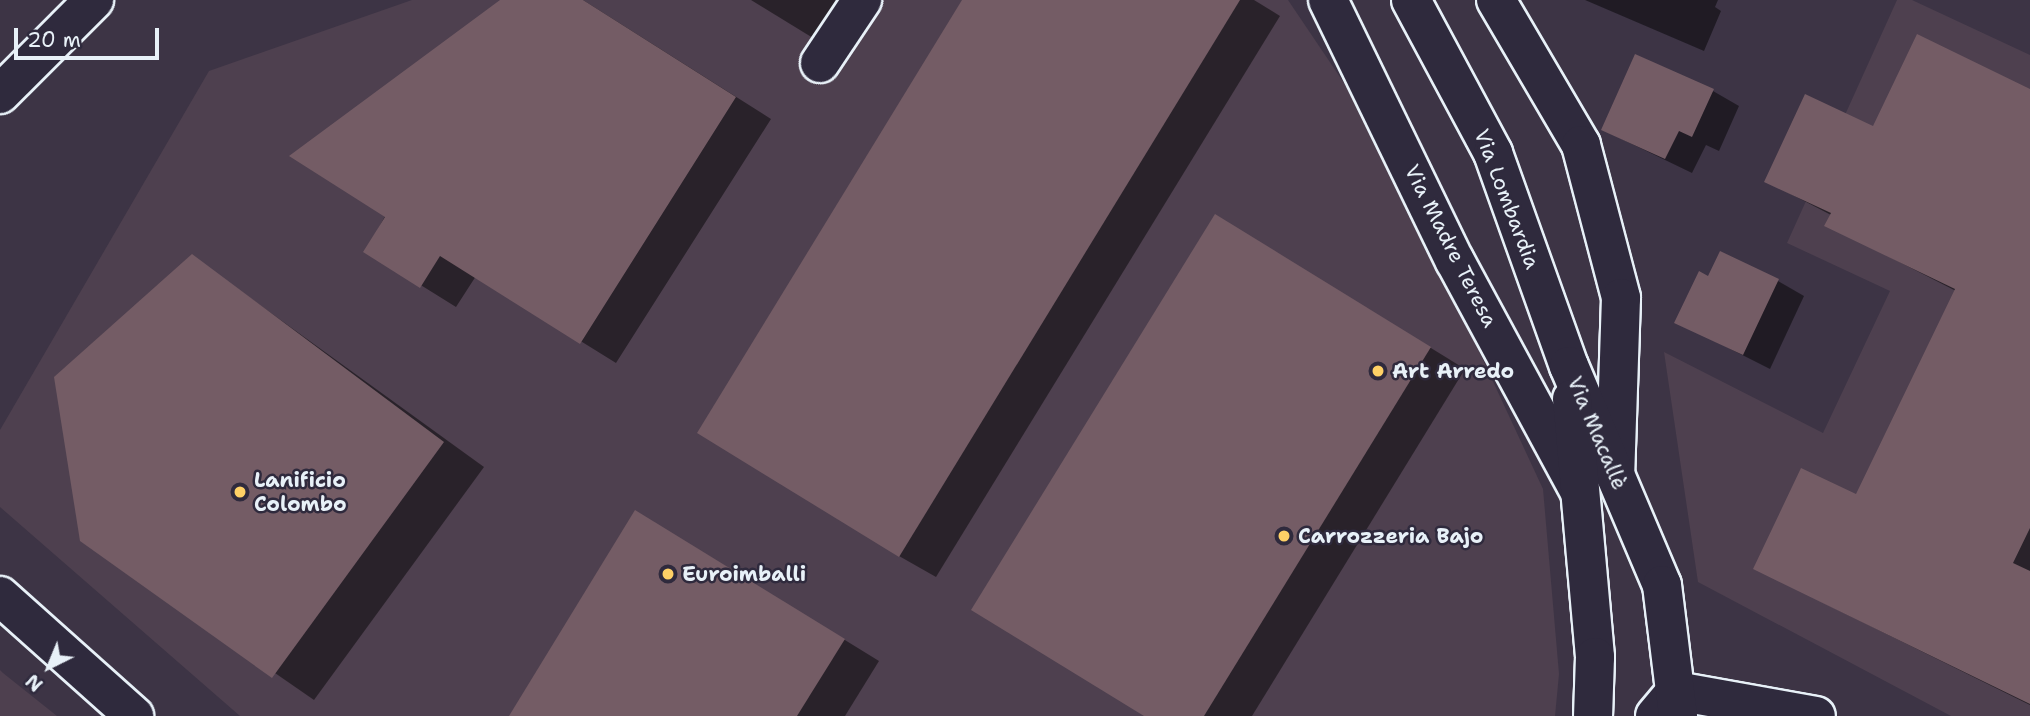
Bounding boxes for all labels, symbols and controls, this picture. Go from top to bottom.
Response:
scale bar [18,14,163,58]
text: 20 m [27,26,81,54]
street label: Via Lombardia [1469,125,1545,273]
street label: Via Madre Teresa [1399,160,1503,332]
place label: Art Arredo [1392,358,1514,384]
marker: Art Arredo [1370,363,1386,379]
street label: Via Macallè [1562,373,1632,493]
place label: Lanificio Colombo [254,467,347,517]
marker: Lanificio Colombo [232,484,248,500]
place label: Carrozzeria Bajo [1298,523,1483,549]
marker: Carrozzeria Bajo [1276,528,1292,544]
place label: Euroimballi [682,561,806,587]
marker: Euroimballi [660,566,676,582]
north arrow [14,632,84,702]
text: N [20,668,48,697]

